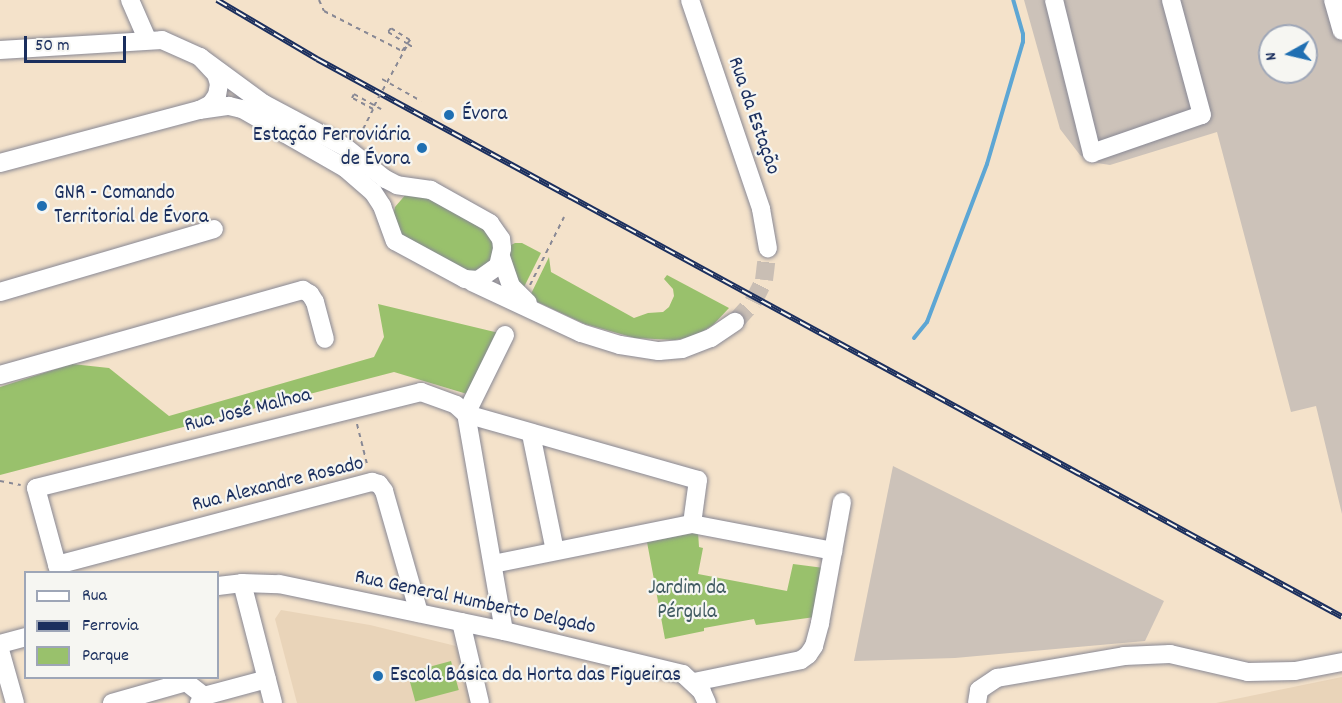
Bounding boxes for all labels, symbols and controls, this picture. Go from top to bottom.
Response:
scale bar [27,24,129,62]
north arrow [1258,24,1318,84]
text: 50 m [35,34,70,59]
text: N [1260,51,1284,62]
street label: Rua da Estação [721,54,785,178]
place label: Évora [462,102,507,128]
marker: Évora [440,106,458,124]
place label: Estação Ferroviária de Évora [253,123,410,173]
marker: Estação Ferroviária de Évora [415,141,429,155]
place label: GNR - Comando Territorial de Évora [54,181,209,231]
marker: GNR - Comando Territorial de Évora [35,199,49,213]
street label: Rua José Malhoa [182,383,314,439]
street label: Rua Alexandre Rosado [190,451,366,519]
street label: Rua General Humberto Delgado [352,565,598,641]
legend [24,571,219,679]
park label: Jardim da Pérgula [648,576,726,626]
text: Rua [82,584,107,609]
text: Ferrovia [82,614,139,639]
text: Parque [82,644,129,669]
place label: Escola Básica da Horta das Figueiras [390,663,681,689]
marker: Escola Básica da Horta das Figueiras [371,669,385,683]

